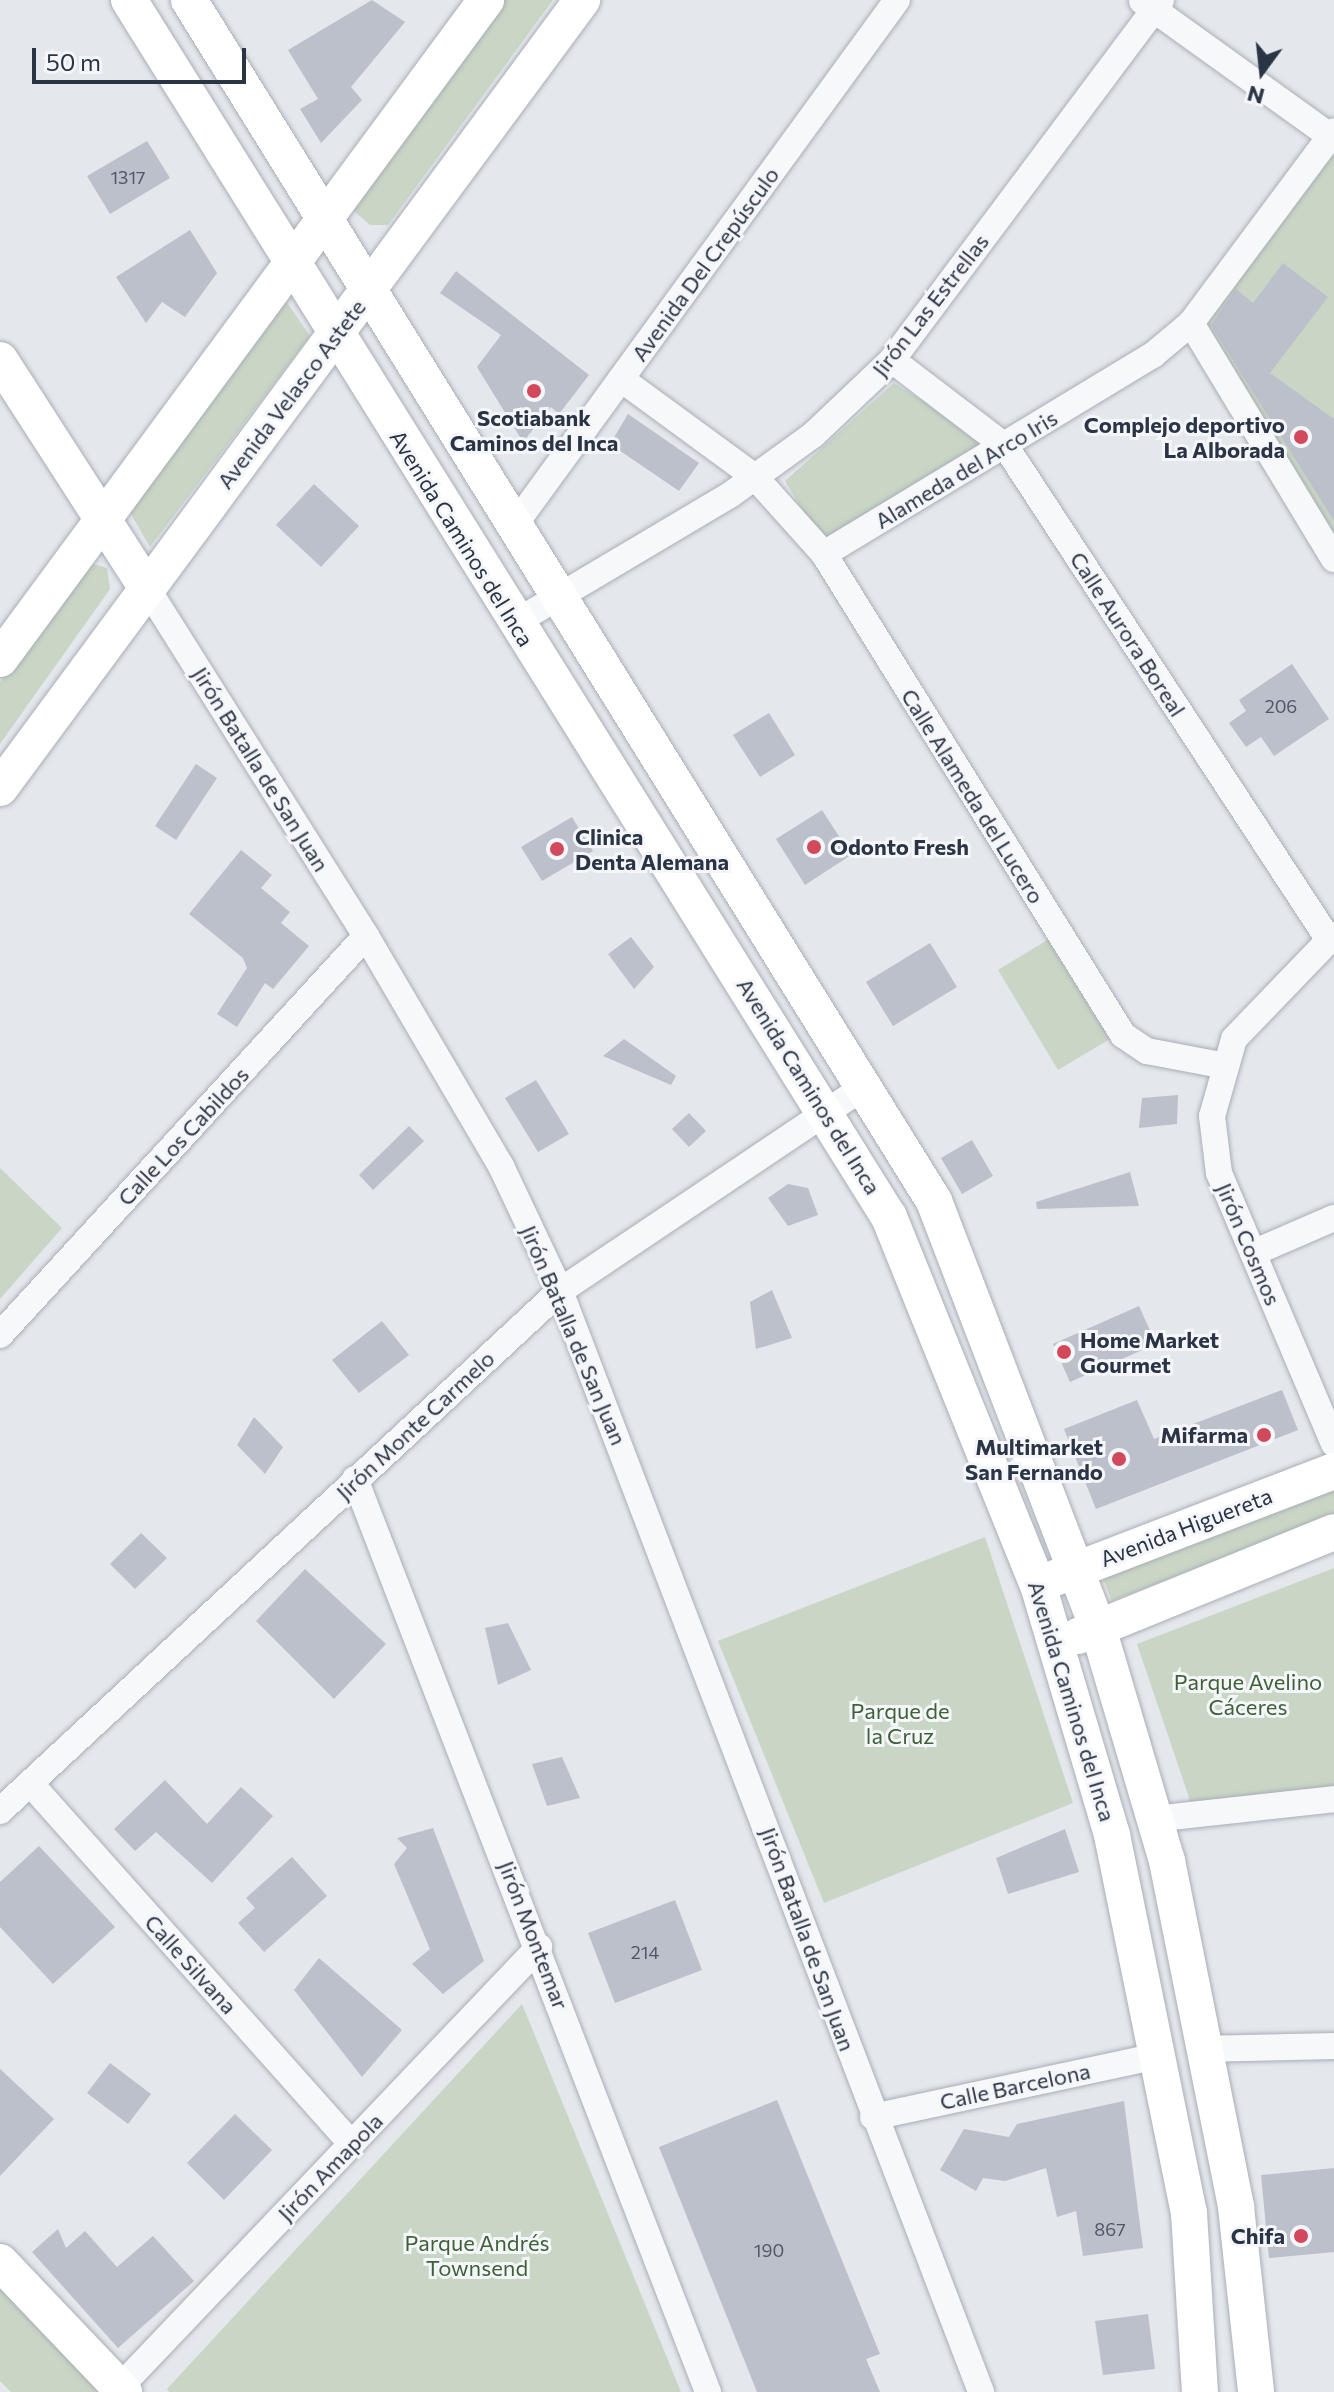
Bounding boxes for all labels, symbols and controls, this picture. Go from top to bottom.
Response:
scale bar [36,32,250,82]
north arrow [1222,32,1302,112]
text: 50 m [46,47,101,76]
text: N [1244,80,1267,111]
street label: Avenida Del Crepúsculo [626,162,784,366]
house number: 1317 [110,166,146,188]
street label: Jirón Las Estrellas [866,229,994,381]
street label: Avenida Velasco Astete [211,294,371,494]
marker: Scotiabank Caminos del Inca [525,382,543,400]
place label: Scotiabank Caminos del Inca [450,404,618,456]
street label: Alameda del Arco Iris [870,404,1062,534]
place label: Complejo deportivo La Alborada [1084,411,1285,462]
street label: Avenida Caminos del Inca [385,425,539,651]
marker: Complejo deportivo La Alborada [1292,428,1310,446]
street label: Calle Aurora Boreal [1065,547,1191,721]
street label: Jirón Batalla de San Juan [187,662,335,876]
street label: Calle Alameda del Lucero [896,684,1050,908]
house number: 206 [1265,695,1297,717]
place label: Clinica Denta Alemana [575,823,729,874]
place label: Odonto Fresh [830,834,969,860]
marker: Clinica Denta Alemana [546,838,568,860]
marker: Odonto Fresh [805,838,823,856]
street label: Avenida Caminos del Inca [732,973,886,1199]
street label: Calle Los Cabildos [112,1061,254,1211]
street label: Jirón Cosmos [1211,1179,1287,1309]
street label: Jirón Batalla de San Juan [516,1221,632,1449]
place label: Home Market Gourmet [1080,1326,1219,1378]
marker: Home Market Gourmet [1055,1343,1073,1361]
street label: Jirón Monte Carmelo [330,1345,500,1505]
place label: Mifarma [1160,1422,1248,1448]
marker: Mifarma [1255,1426,1273,1444]
place label: Multimarket San Fernando [965,1433,1103,1484]
marker: Multimarket San Fernando [1110,1450,1128,1468]
street label: Avenida Higuereta [1096,1482,1276,1572]
street label: Avenida Caminos del Inca [1023,1578,1121,1824]
park label: Parque Avelino Cáceres [1174,1668,1322,1720]
park label: Parque de la Cruz [851,1697,949,1748]
street label: Jirón Batalla de San Juan [755,1824,861,2054]
street label: Jirón Montemar [494,1857,574,2013]
street label: Calle Silvana [140,1909,242,2019]
house number: 214 [631,1941,659,1963]
street label: Calle Barcelona [937,2057,1093,2115]
street label: Jirón Amapola [272,2108,388,2226]
house number: 867 [1094,2218,1126,2240]
place label: Chifa [1231,2223,1285,2249]
marker: Chifa [1292,2227,1310,2245]
park label: Parque Andrés Townsend [404,2229,550,2280]
house number: 190 [754,2239,784,2261]

